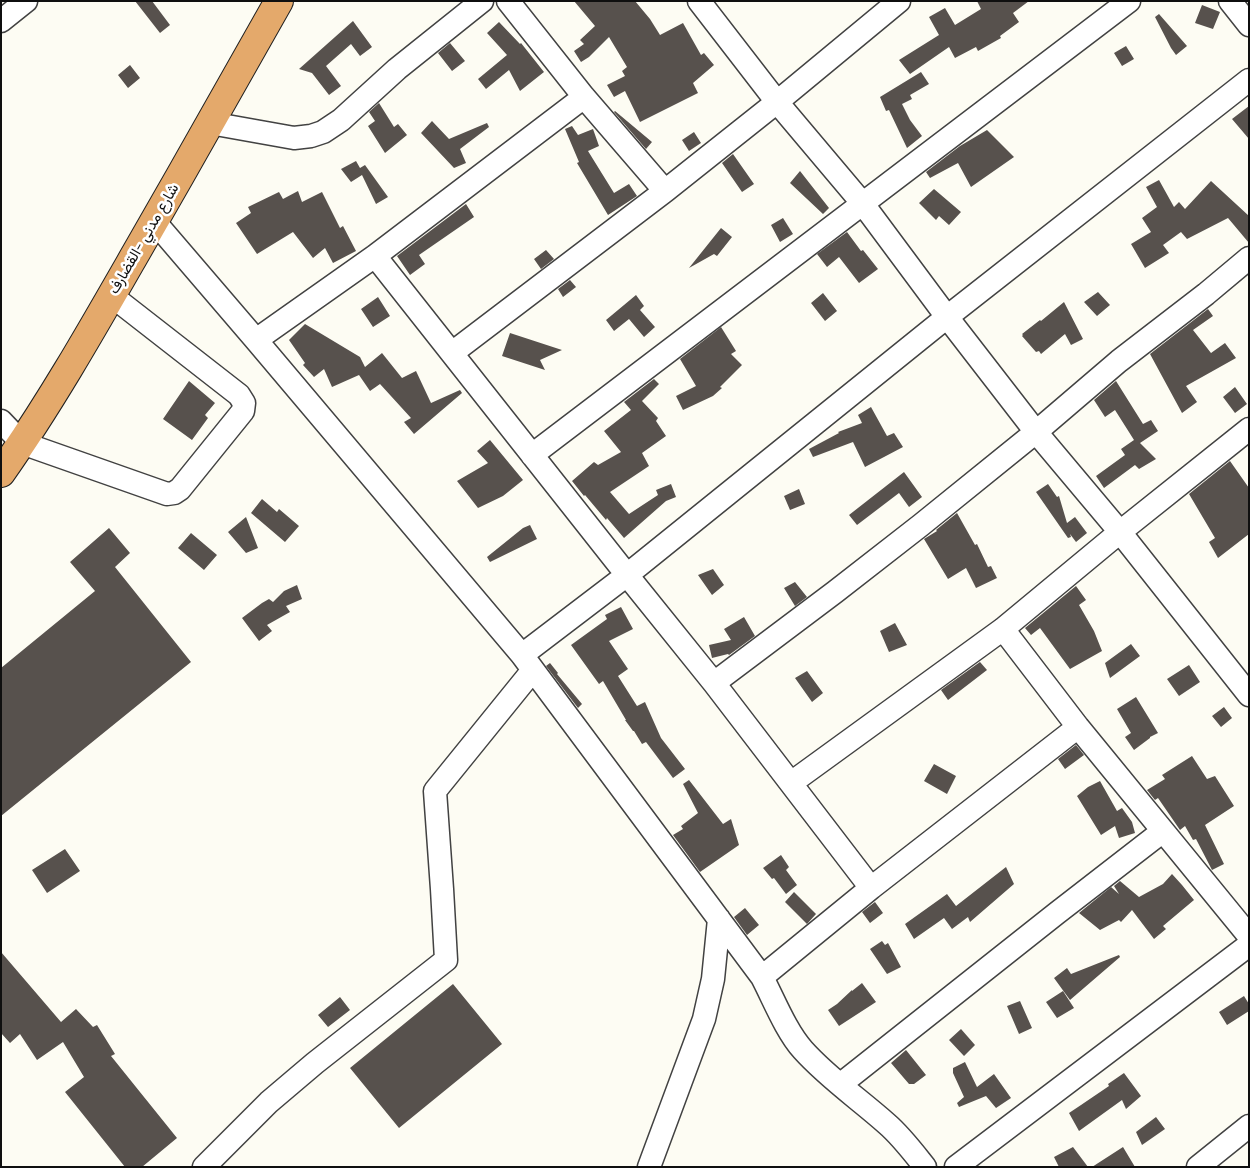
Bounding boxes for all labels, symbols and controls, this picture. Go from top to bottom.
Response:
street label: شارع مدني -القضارف [105,181,183,297]

